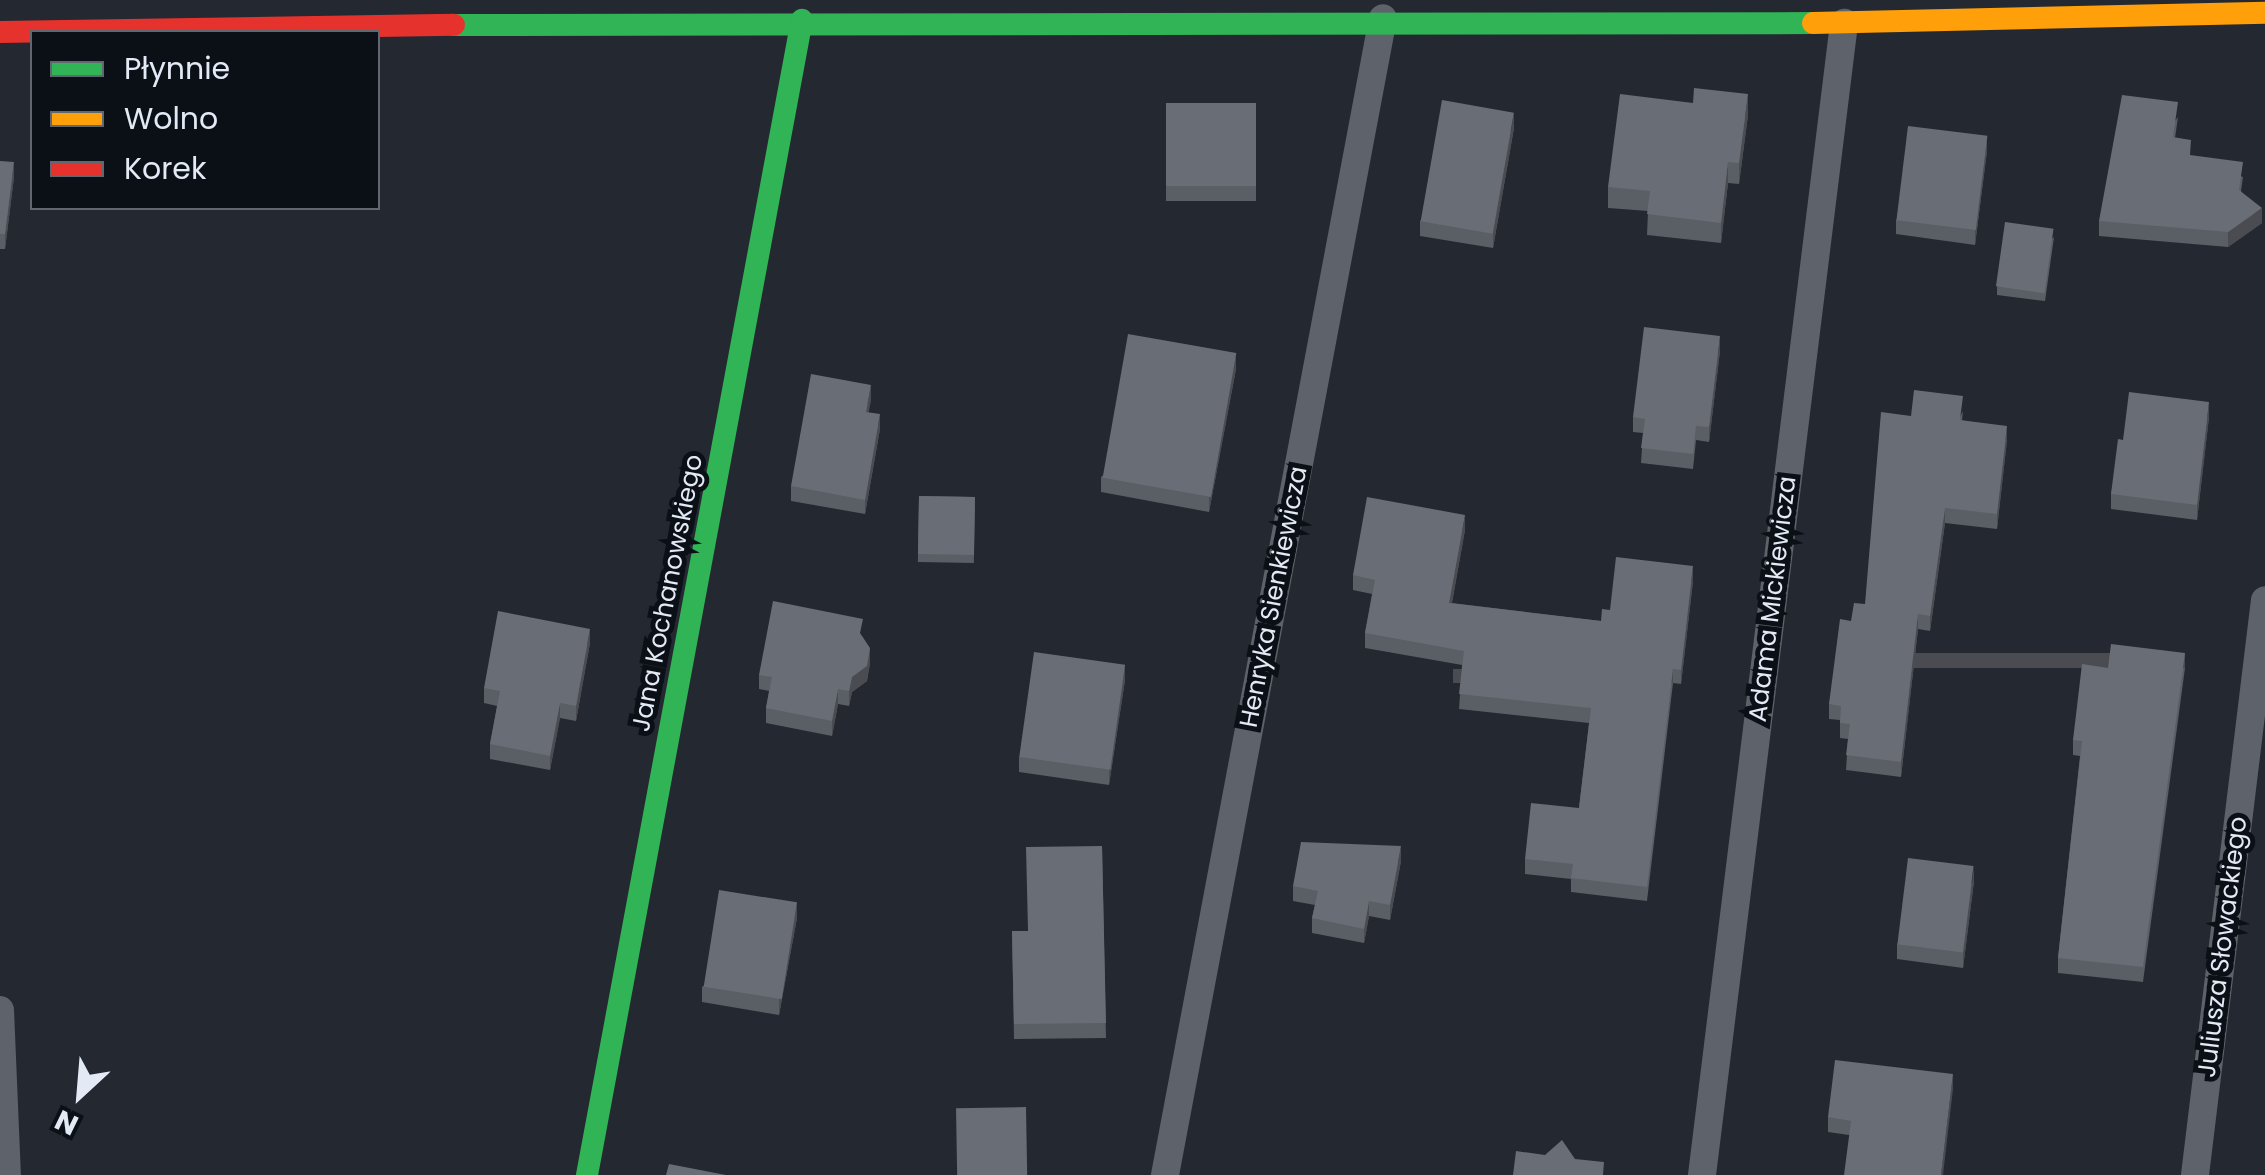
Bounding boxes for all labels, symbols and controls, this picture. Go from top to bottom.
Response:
legend [30,30,380,210]
text: Płynnie [124,47,230,90]
text: Wolno [124,97,218,140]
text: Korek [124,147,206,190]
street label: Jana Kochanowskiego [626,452,710,734]
street label: Henryka Sienkiewicza [1234,464,1314,730]
street label: Adama Mickiewicza [1743,474,1803,724]
street label: Juliusza Słowackiego [2192,815,2254,1079]
north arrow [30,1045,130,1145]
text: N [49,1100,85,1145]

